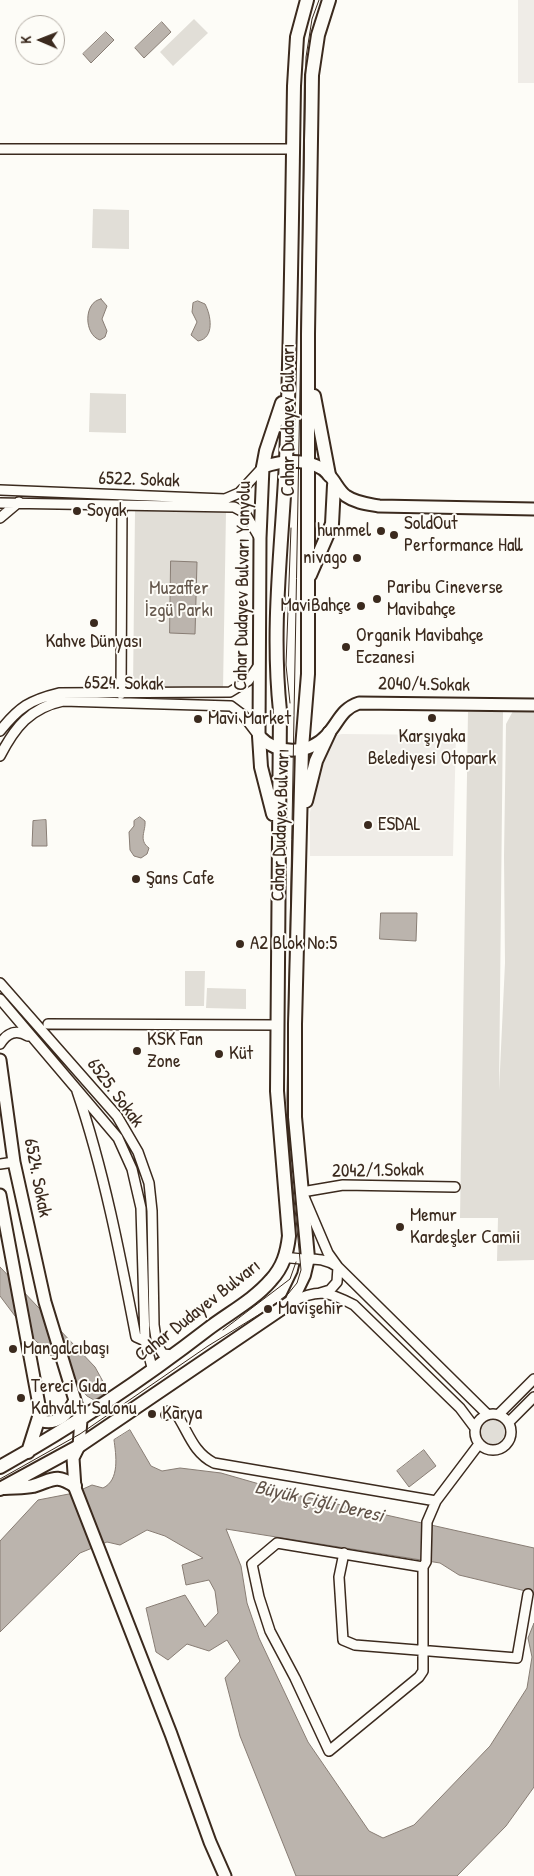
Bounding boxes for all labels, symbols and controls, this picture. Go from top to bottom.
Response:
north arrow [15,15,65,65]
text: K [16,36,35,44]
street label: Cahar Dudayev Bulvarı [278,344,300,496]
street label: 6522. Sokak [98,467,180,493]
street label: Cahar Dudayev Bulvarı Yanyolu [230,481,256,691]
place label: Soyak [87,500,127,522]
marker: Soyak [71,505,83,517]
place label: SoldOut Performance Hall [404,513,523,557]
place label: hummel [317,520,371,542]
marker: hummel [375,525,387,537]
marker: SoldOut Performance Hall [388,529,400,541]
place label: nivago [303,547,347,569]
marker: nivago [351,552,363,564]
place label: Paribu Cineverse Mavibahçe [387,577,503,621]
park label: Muzaffer İzgü Parkı [144,578,214,622]
marker: Paribu Cineverse Mavibahçe [371,593,383,605]
place label: MaviBahçe [280,595,351,617]
marker: MaviBahçe [355,600,367,612]
marker: Kahve Dünyası [88,617,100,629]
place label: Organik Mavibahçe Eczanesi [356,625,484,669]
place label: Kahve Dünyası [45,631,143,653]
marker: Organik Mavibahçe Eczanesi [340,641,352,653]
street label: 6524. Sokak [84,672,164,696]
street label: 2040/4.Sokak [378,673,470,697]
place label: Mavi Market [208,708,291,730]
marker: Karşıyaka Belediyesi Otopark [426,712,438,724]
marker: Mavi Market [192,713,204,725]
place label: Karşıyaka Belediyesi Otopark [368,726,496,770]
street label: Cahar Dudayev Bulvarı [267,748,295,902]
place label: ESDAL [378,814,420,836]
marker: ESDAL [362,819,374,831]
place label: Şans Cafe [146,868,215,890]
marker: Şans Cafe [130,873,142,885]
place label: A2 Blok No:5 [250,933,337,955]
marker: A2 Blok No:5 [234,938,246,950]
place label: KSK Fan Zone [147,1029,203,1073]
place label: Küt [229,1043,253,1065]
marker: KSK Fan Zone [131,1045,143,1057]
marker: Küt [213,1048,225,1060]
street label: 6525. Sokak [82,1054,148,1132]
street label: 6524. Sokak [18,1137,56,1219]
street label: 2042/1.Sokak [332,1159,424,1183]
place label: Memur Kardeşler Camii [410,1205,521,1249]
marker: Memur Kardeşler Camii [394,1221,406,1233]
street label: Cahar Dudayev Bulvarı [131,1255,265,1367]
place label: Mavişehir [278,1298,343,1320]
marker: Mavişehir [262,1303,274,1315]
place label: Mangalcıbaşı [23,1338,110,1360]
marker: Mangalcıbaşı [7,1343,19,1355]
place label: Tereci Gıda Kahvaltı Salonu [31,1376,137,1420]
marker: Tereci Gıda Kahvaltı Salonu [15,1392,27,1404]
place label: Karya [162,1403,202,1425]
marker: Karya [146,1408,158,1420]
water label: Büyük Çiğli Deresi [252,1476,386,1528]

